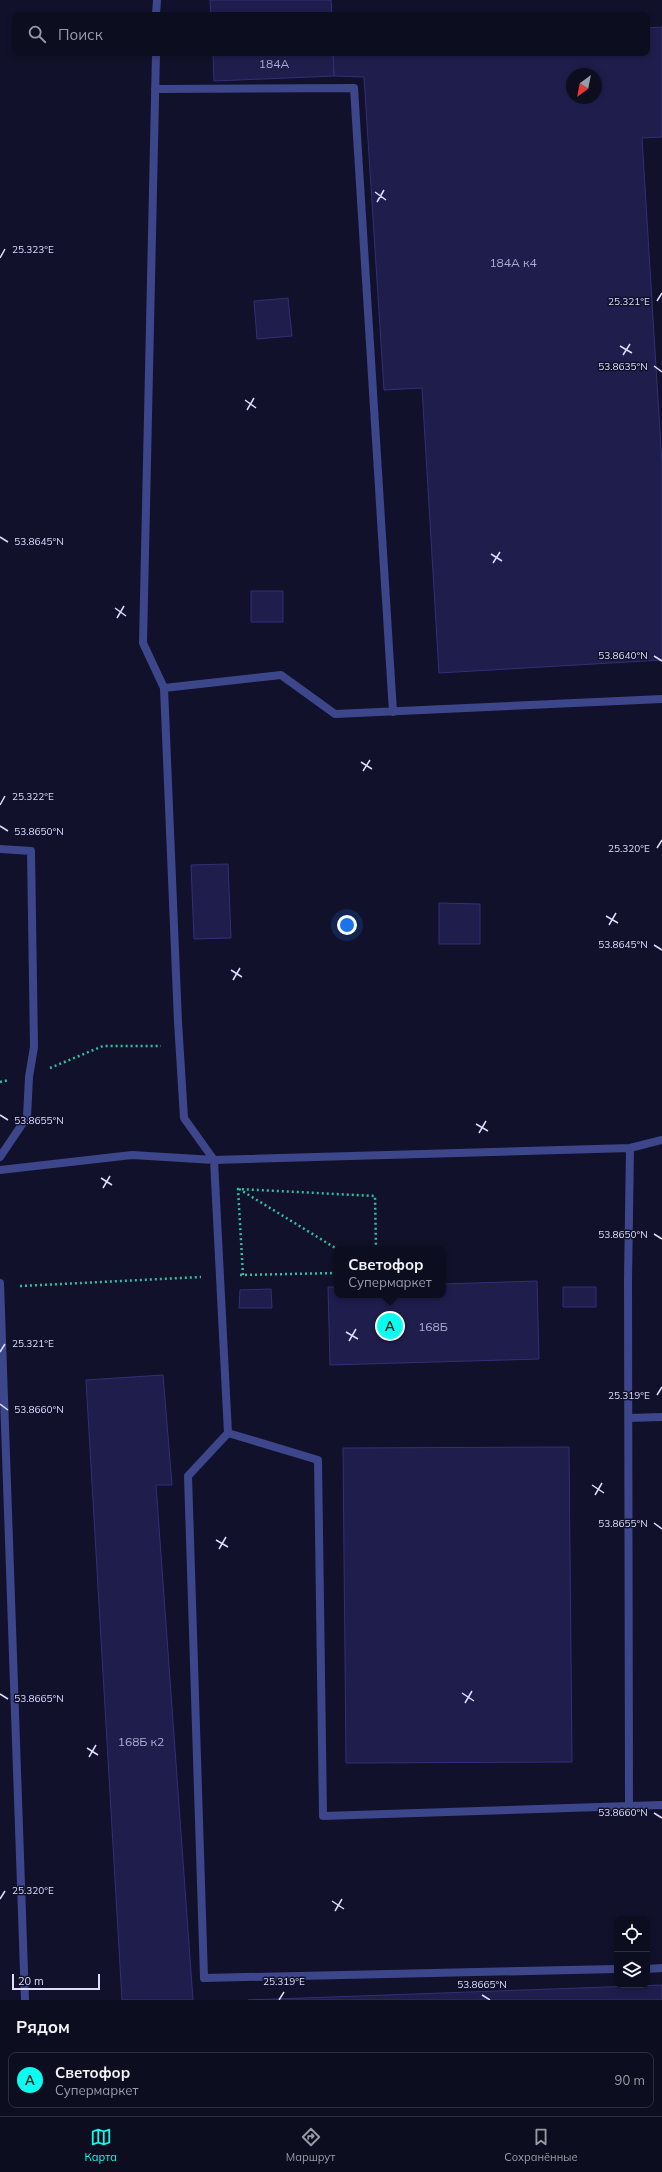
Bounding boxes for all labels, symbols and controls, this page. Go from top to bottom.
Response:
search box [12,12,650,56]
icon: search [26,23,48,45]
text: Поиск [58,25,103,44]
house number: 184А [259,56,289,71]
north arrow [566,68,602,104]
text: 25.323°E [12,243,54,256]
house number: 184А к4 [489,255,537,270]
text: 25.321°E [608,295,650,308]
text: 53.8635°N [598,360,648,373]
text: 53.8645°N [14,535,64,548]
text: 53.8640°N [598,649,648,662]
text: 25.322°E [12,790,54,803]
text: 53.8650°N [14,825,64,838]
text: 25.320°E [608,842,650,855]
your location [337,915,357,935]
text: 53.8645°N [598,938,648,951]
text: 53.8655°N [14,1114,64,1127]
text: 53.8650°N [598,1228,648,1241]
popup [334,1246,446,1298]
text: Светофор [348,1255,424,1274]
text: Супермаркет [348,1274,432,1290]
pin: A [377,1311,403,1341]
house number: 168Б [418,1319,448,1334]
text: 25.321°E [12,1337,54,1350]
text: 25.319°E [608,1389,650,1402]
text: 53.8660°N [14,1403,64,1416]
text: 53.8655°N [598,1517,648,1530]
text: 53.8665°N [14,1692,64,1705]
house number: 168Б к2 [118,1734,164,1749]
text: 53.8660°N [598,1806,648,1819]
text: 25.320°E [12,1884,54,1897]
map controls [614,1916,650,1988]
button: locate [614,1916,650,1952]
button: layers [614,1952,650,1988]
scale bar [12,1972,100,1991]
text: 20 m [18,1974,44,1988]
text: 25.319°E [263,1975,305,1988]
text: 53.8665°N [457,1978,507,1991]
text: Рядом [16,2016,70,2037]
text: Светофор [55,2063,130,2082]
text: A [25,2072,35,2088]
text: 90 m [615,2072,645,2088]
text: Супермаркет [55,2082,138,2098]
tab: Карта [84,2126,117,2164]
tab: Маршрут [286,2126,335,2164]
tab: Сохранённые [504,2126,578,2164]

